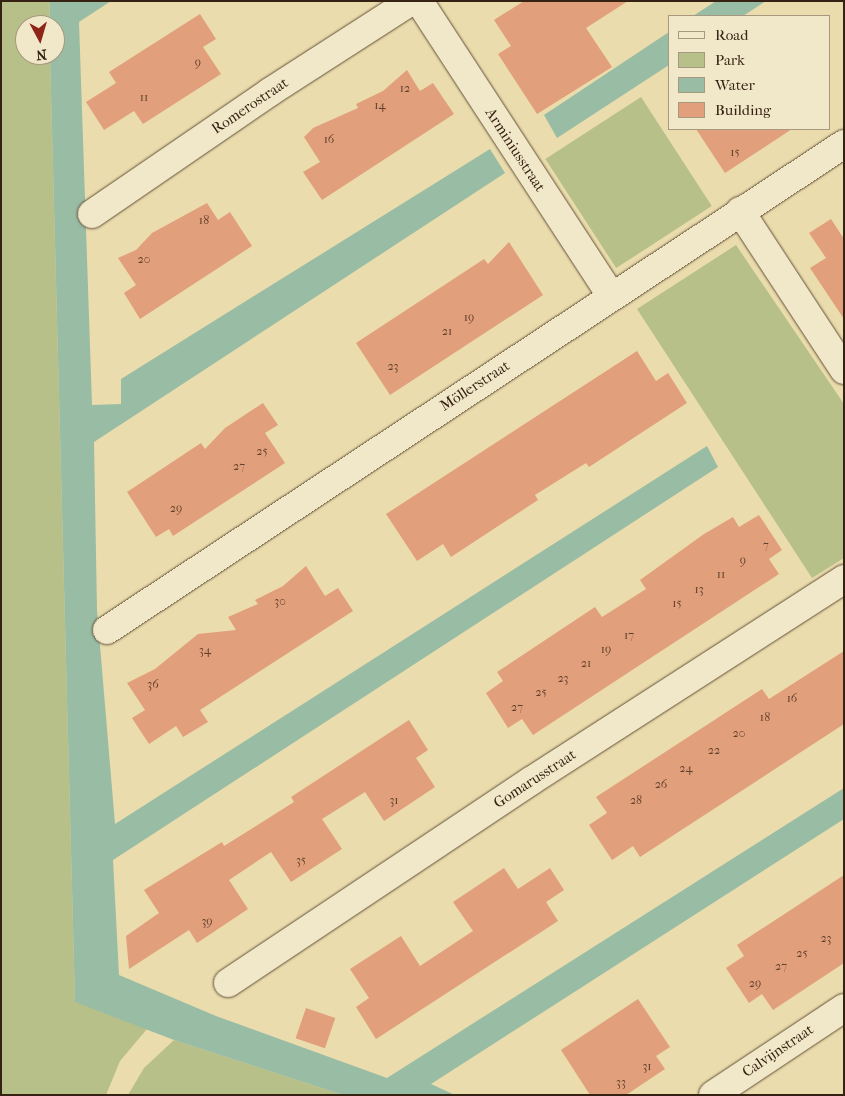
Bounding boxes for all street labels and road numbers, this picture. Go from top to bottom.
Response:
street label: Romerostraat [208,74,292,138]
street label: Arminiusstraat [481,105,549,195]
street label: Möllerstraat [437,357,513,415]
street label: Gomarusstraat [490,746,580,812]
street label: Calvijnstraat [739,1021,817,1081]

